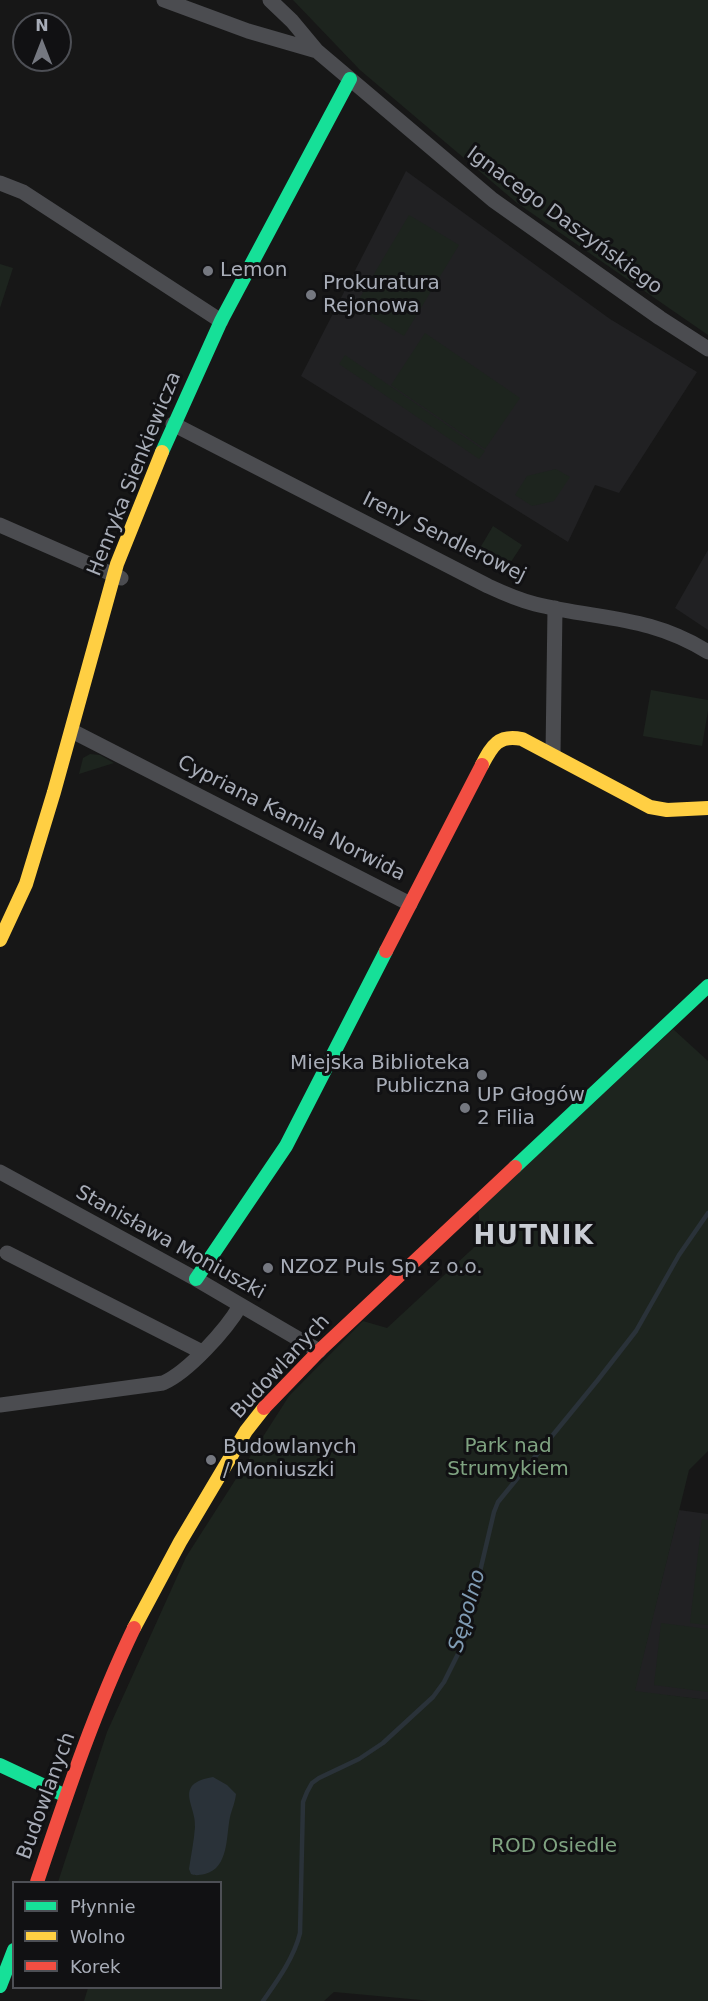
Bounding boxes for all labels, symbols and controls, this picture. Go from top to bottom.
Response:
north arrow [12,12,72,72]
text: N [35,16,49,35]
street label: Ignacego Daszyńskiego [461,142,667,300]
place label: Lemon [220,259,287,283]
marker: Lemon [201,264,215,278]
place label: Prokuratura Rejonowa [323,272,440,319]
marker: Prokuratura Rejonowa [304,288,318,302]
street label: Henryka Sienkiewicza [83,368,187,580]
street label: Ireny Sendlerowej [358,488,530,588]
street label: Cypriana Kamila Norwida [173,751,409,887]
place label: Miejska Biblioteka Publiczna [290,1052,470,1099]
marker: Miejska Biblioteka Publiczna [475,1068,489,1082]
place label: UP Głogów 2 Filia [477,1084,585,1131]
marker: UP Głogów 2 Filia [458,1101,472,1115]
street label: Stanisława Moniuszki [71,1181,269,1305]
district label: HUTNIK [473,1221,595,1253]
place label: NZOZ Puls Sp. z o.o. [280,1256,483,1280]
marker: NZOZ Puls Sp. z o.o. [261,1261,275,1275]
street label: Budowlanych [227,1310,335,1424]
park label: Park nad Strumykiem [447,1435,569,1482]
place label: Budowlanych / Moniuszki [223,1436,357,1483]
marker: Budowlanych / Moniuszki [204,1453,218,1467]
water label: Sępolno [444,1567,492,1655]
street label: Budowlanych [13,1729,81,1863]
park label: ROD Osiedle [491,1835,617,1859]
legend [12,1881,222,1989]
text: Płynnie [70,1896,136,1917]
text: Wolno [70,1926,125,1947]
text: Korek [70,1956,120,1977]

